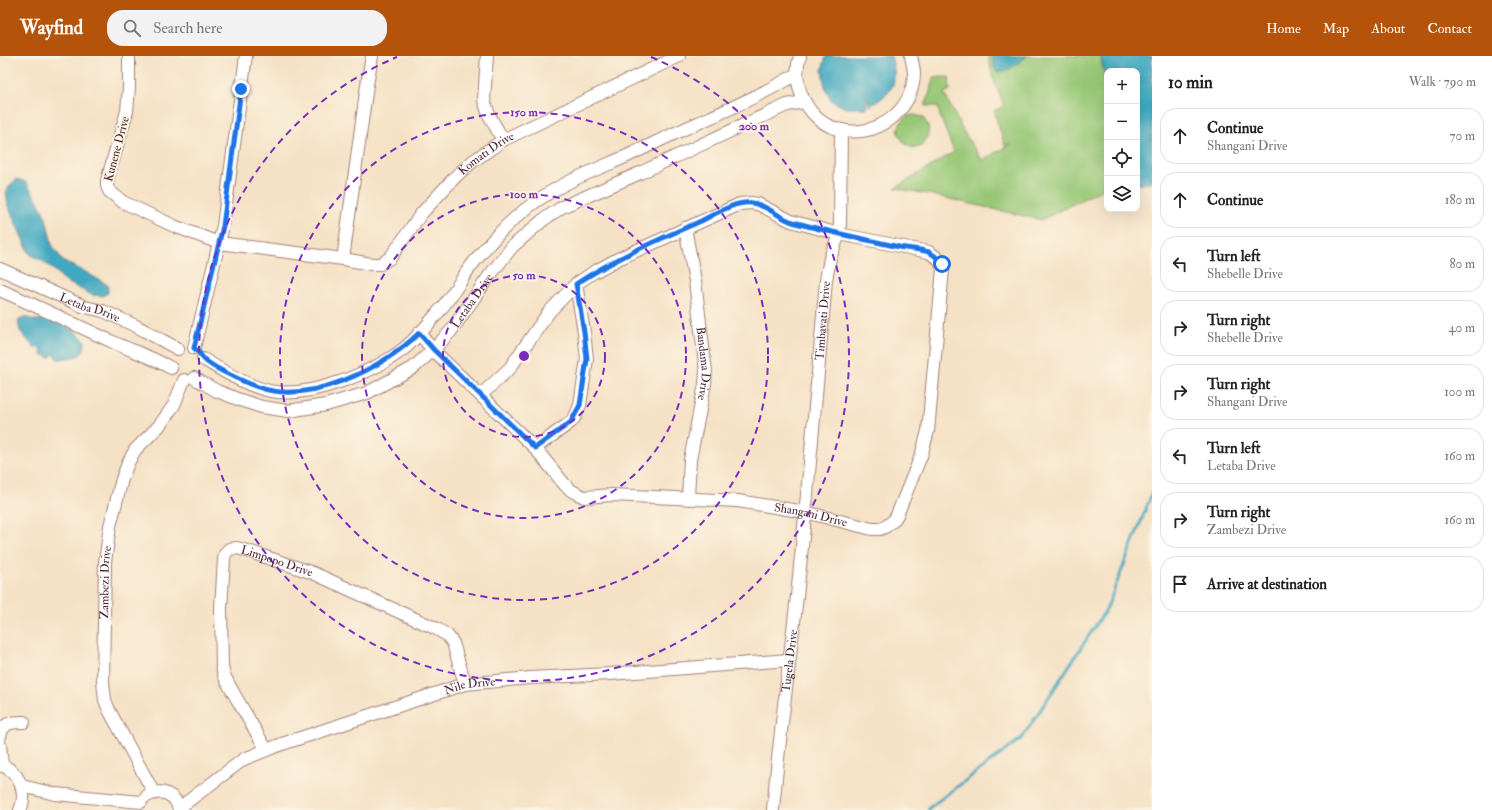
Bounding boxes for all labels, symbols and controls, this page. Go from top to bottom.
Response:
search box [107,10,387,46]
text: Wayfind [20,16,83,40]
icon: search [121,17,143,39]
text: Search here [153,19,223,38]
text: Home [1266,20,1301,37]
text: Map [1323,20,1349,37]
text: About [1371,20,1405,37]
text: Contact [1427,20,1472,37]
map controls [1104,68,1140,212]
button: + [1104,68,1140,104]
text: 10 min [1168,72,1213,93]
text: Walk · 790 m [1409,74,1476,90]
route end [232,80,250,98]
button: − [1104,104,1140,140]
text: 150 m [510,105,538,120]
street label: Kunene Drive [101,115,133,183]
text: 200 m [739,119,770,134]
text: Continue [1207,119,1263,138]
icon: ahead [1169,125,1191,147]
street label: Komati Drive [455,128,516,178]
text: 70 m [1450,128,1475,144]
text: Shangani Drive [1207,138,1288,154]
button: locate [1104,140,1140,176]
button: layers [1104,176,1140,212]
text: 100 m [510,187,539,202]
icon: ahead [1169,189,1191,211]
text: Continue [1207,191,1263,210]
text: 180 m [1445,192,1475,208]
text: Turn left [1207,247,1261,266]
icon: left [1169,253,1191,275]
route start [933,255,951,273]
text: 80 m [1449,256,1475,272]
text: Shebelle Drive [1207,266,1283,282]
text: 50 m [512,268,536,283]
street label: Letaba Drive [448,270,496,331]
street label: Timbavati Drive [812,281,833,361]
street label: Letaba Drive [57,289,123,325]
text: Turn right [1207,311,1270,330]
icon: right [1169,317,1191,339]
text: 40 m [1449,320,1475,336]
street label: Bandama Drive [693,326,714,402]
text: Shebelle Drive [1207,330,1283,346]
centre of rings [517,349,531,363]
text: Turn right [1207,375,1270,394]
icon: right [1169,381,1191,403]
text: 100 m [1444,384,1475,400]
text: Shangani Drive [1207,394,1288,410]
text: Turn left [1207,439,1261,458]
icon: left [1169,445,1191,467]
text: 160 m [1444,448,1475,464]
text: Letaba Drive [1207,458,1276,474]
street label: Shangani Drive [773,500,849,530]
text: Turn right [1207,503,1270,522]
icon: right [1169,509,1191,531]
text: 160 m [1444,512,1475,528]
text: Zambezi Drive [1207,522,1286,538]
street label: Limpopo Drive [239,542,315,580]
street label: Zambezi Drive [97,545,115,619]
icon: arrive [1169,573,1191,595]
text: Arrive at destination [1207,575,1327,594]
street label: Tugela Drive [778,629,801,693]
street label: Nile Drive [442,674,496,698]

